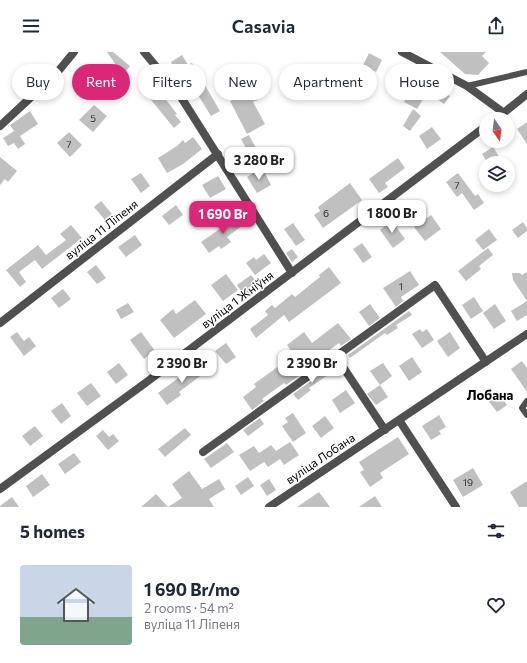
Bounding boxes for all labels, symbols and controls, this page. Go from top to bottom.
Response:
icon: menu [20,15,42,37]
text: Casavia [232,15,295,37]
icon: share [485,15,507,37]
chip: Buy [12,64,64,100]
chip: Rent [72,64,130,100]
chip: Filters [138,64,206,100]
chip: New [214,64,271,100]
chip: Apartment [279,64,377,100]
chip: House [385,64,454,100]
house number: 5 [90,112,96,124]
north arrow [479,112,515,148]
map controls [479,112,515,192]
house number: 7 [66,138,72,150]
pin: 3 280 Br [218,147,300,181]
text: 3 280 Br [234,152,284,168]
button: layers [479,156,515,192]
house number: 7 [454,179,460,191]
street label: вуліца 11 Ліпеня [62,196,140,262]
pin: 1 800 Br [351,200,433,234]
pin: 1 690 Br [182,201,264,235]
text: 1 800 Br [367,205,417,221]
text: 1 690 Br [198,206,248,222]
house number: 6 [323,207,329,219]
street label: вуліца 1 Жніўня [198,267,276,331]
house number: 1 [399,280,403,292]
pin: 2 390 Br [141,350,223,384]
pin: 2 390 Br [271,350,353,384]
text: 2 390 Br [157,355,207,371]
text: 2 390 Br [287,355,337,371]
district label: Лобана [467,387,513,403]
street label: вуліца Лобана [283,430,357,486]
house number: 19 [463,476,473,488]
icon: filters [485,520,507,542]
text: 5 homes [20,521,85,542]
text: 1 690 Br/mo [144,579,240,600]
icon: home [52,581,100,629]
icon: heart [485,594,507,616]
text: 2 rooms · 54 m² [144,600,234,616]
text: вуліца 11 Ліпеня [144,616,240,632]

